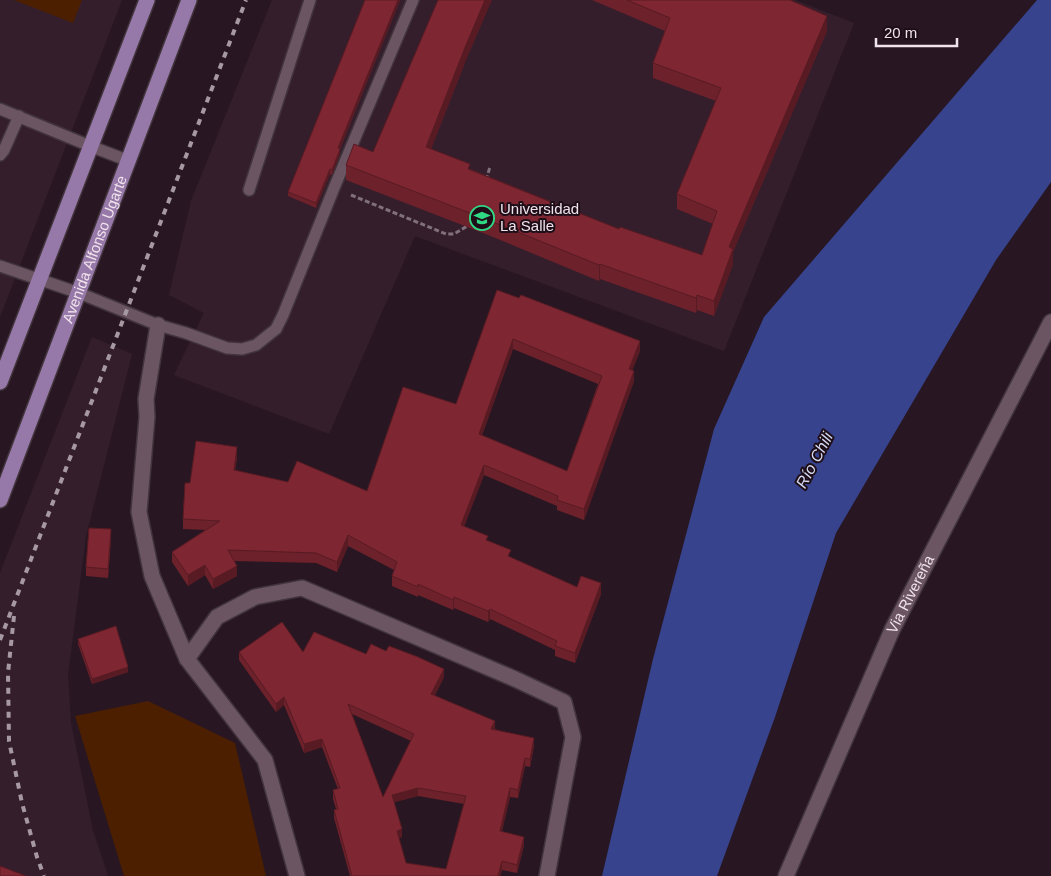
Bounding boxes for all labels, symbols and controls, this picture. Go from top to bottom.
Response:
scale bar [876,15,957,47]
text: 20 m [884,24,917,41]
street label: Avenida Alfonso Ugarte [59,173,130,325]
place label: Universidad La Salle [500,200,579,234]
school or university icon: Universidad La Salle [469,205,495,231]
water label: Río Chili [793,429,836,491]
street label: Via Rivereña [883,552,937,636]

